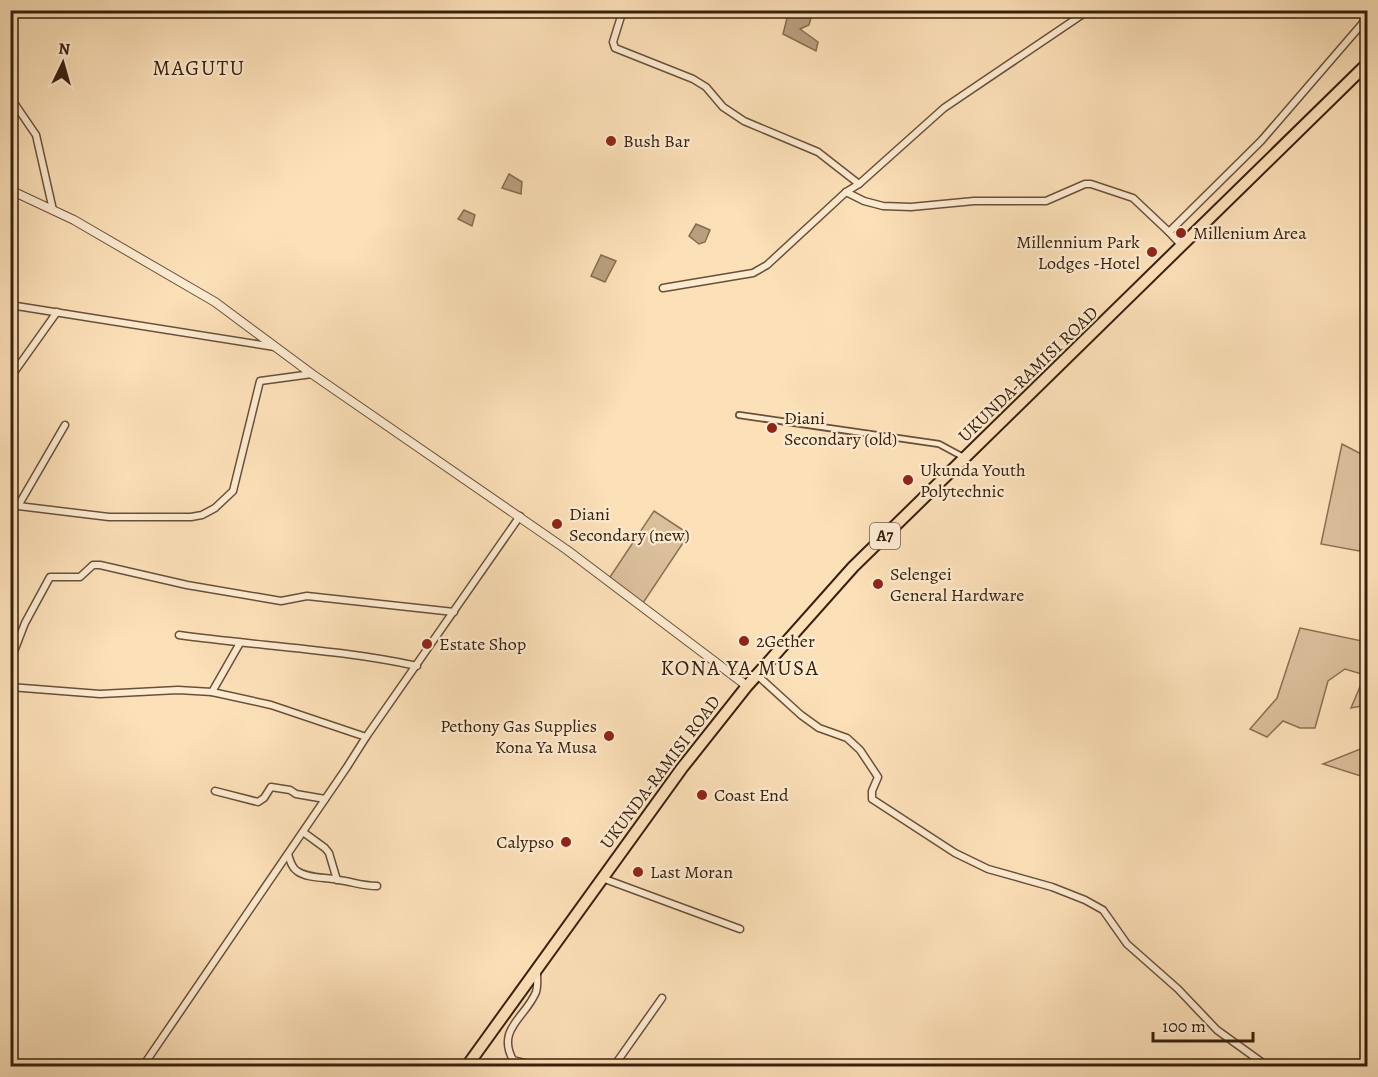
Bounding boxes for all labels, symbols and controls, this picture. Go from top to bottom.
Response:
north arrow [33,33,93,93]
text: N [57,38,71,61]
district label: MAGUTU [153,54,245,82]
place label: Bush Bar [623,129,690,153]
marker: Bush Bar [604,134,618,148]
place label: Millenium Area [1193,221,1307,245]
marker: Millenium Area [1174,226,1188,240]
place label: Millennium Park Lodges -Hotel [1016,230,1141,275]
marker: Millennium Park Lodges -Hotel [1145,245,1159,259]
street label: UKUNDA-RAMISI ROAD [953,301,1103,447]
place label: Diani Secondary (old) [784,406,897,451]
marker: Diani Secondary (old) [765,421,779,435]
place label: Ukunda Youth Polytechnic [920,458,1026,503]
marker: Ukunda Youth Polytechnic [901,473,915,487]
place label: Diani Secondary (new) [569,502,690,547]
marker: Diani Secondary (new) [550,517,564,531]
road number: A7 [870,523,900,549]
place label: Selengei General Hardware [890,562,1024,607]
marker: Selengei General Hardware [871,577,885,591]
place label: 2Gether [756,629,815,653]
place label: Estate Shop [439,632,526,656]
marker: 2Gether [737,634,751,648]
marker: Estate Shop [420,637,434,651]
district label: KONA YA MUSA [660,654,820,682]
street label: UKUNDA-RAMISI ROAD [594,690,726,854]
place label: Pethony Gas Supplies Kona Ya Musa [440,714,598,759]
marker: Pethony Gas Supplies Kona Ya Musa [602,729,616,743]
place label: Coast End [714,783,789,807]
marker: Coast End [695,788,709,802]
place label: Calypso [496,830,554,854]
marker: Calypso [559,835,573,849]
place label: Last Moran [650,860,733,884]
marker: Last Moran [631,865,645,879]
scale bar [1153,1005,1254,1043]
text: 100 m [1162,1014,1206,1038]

